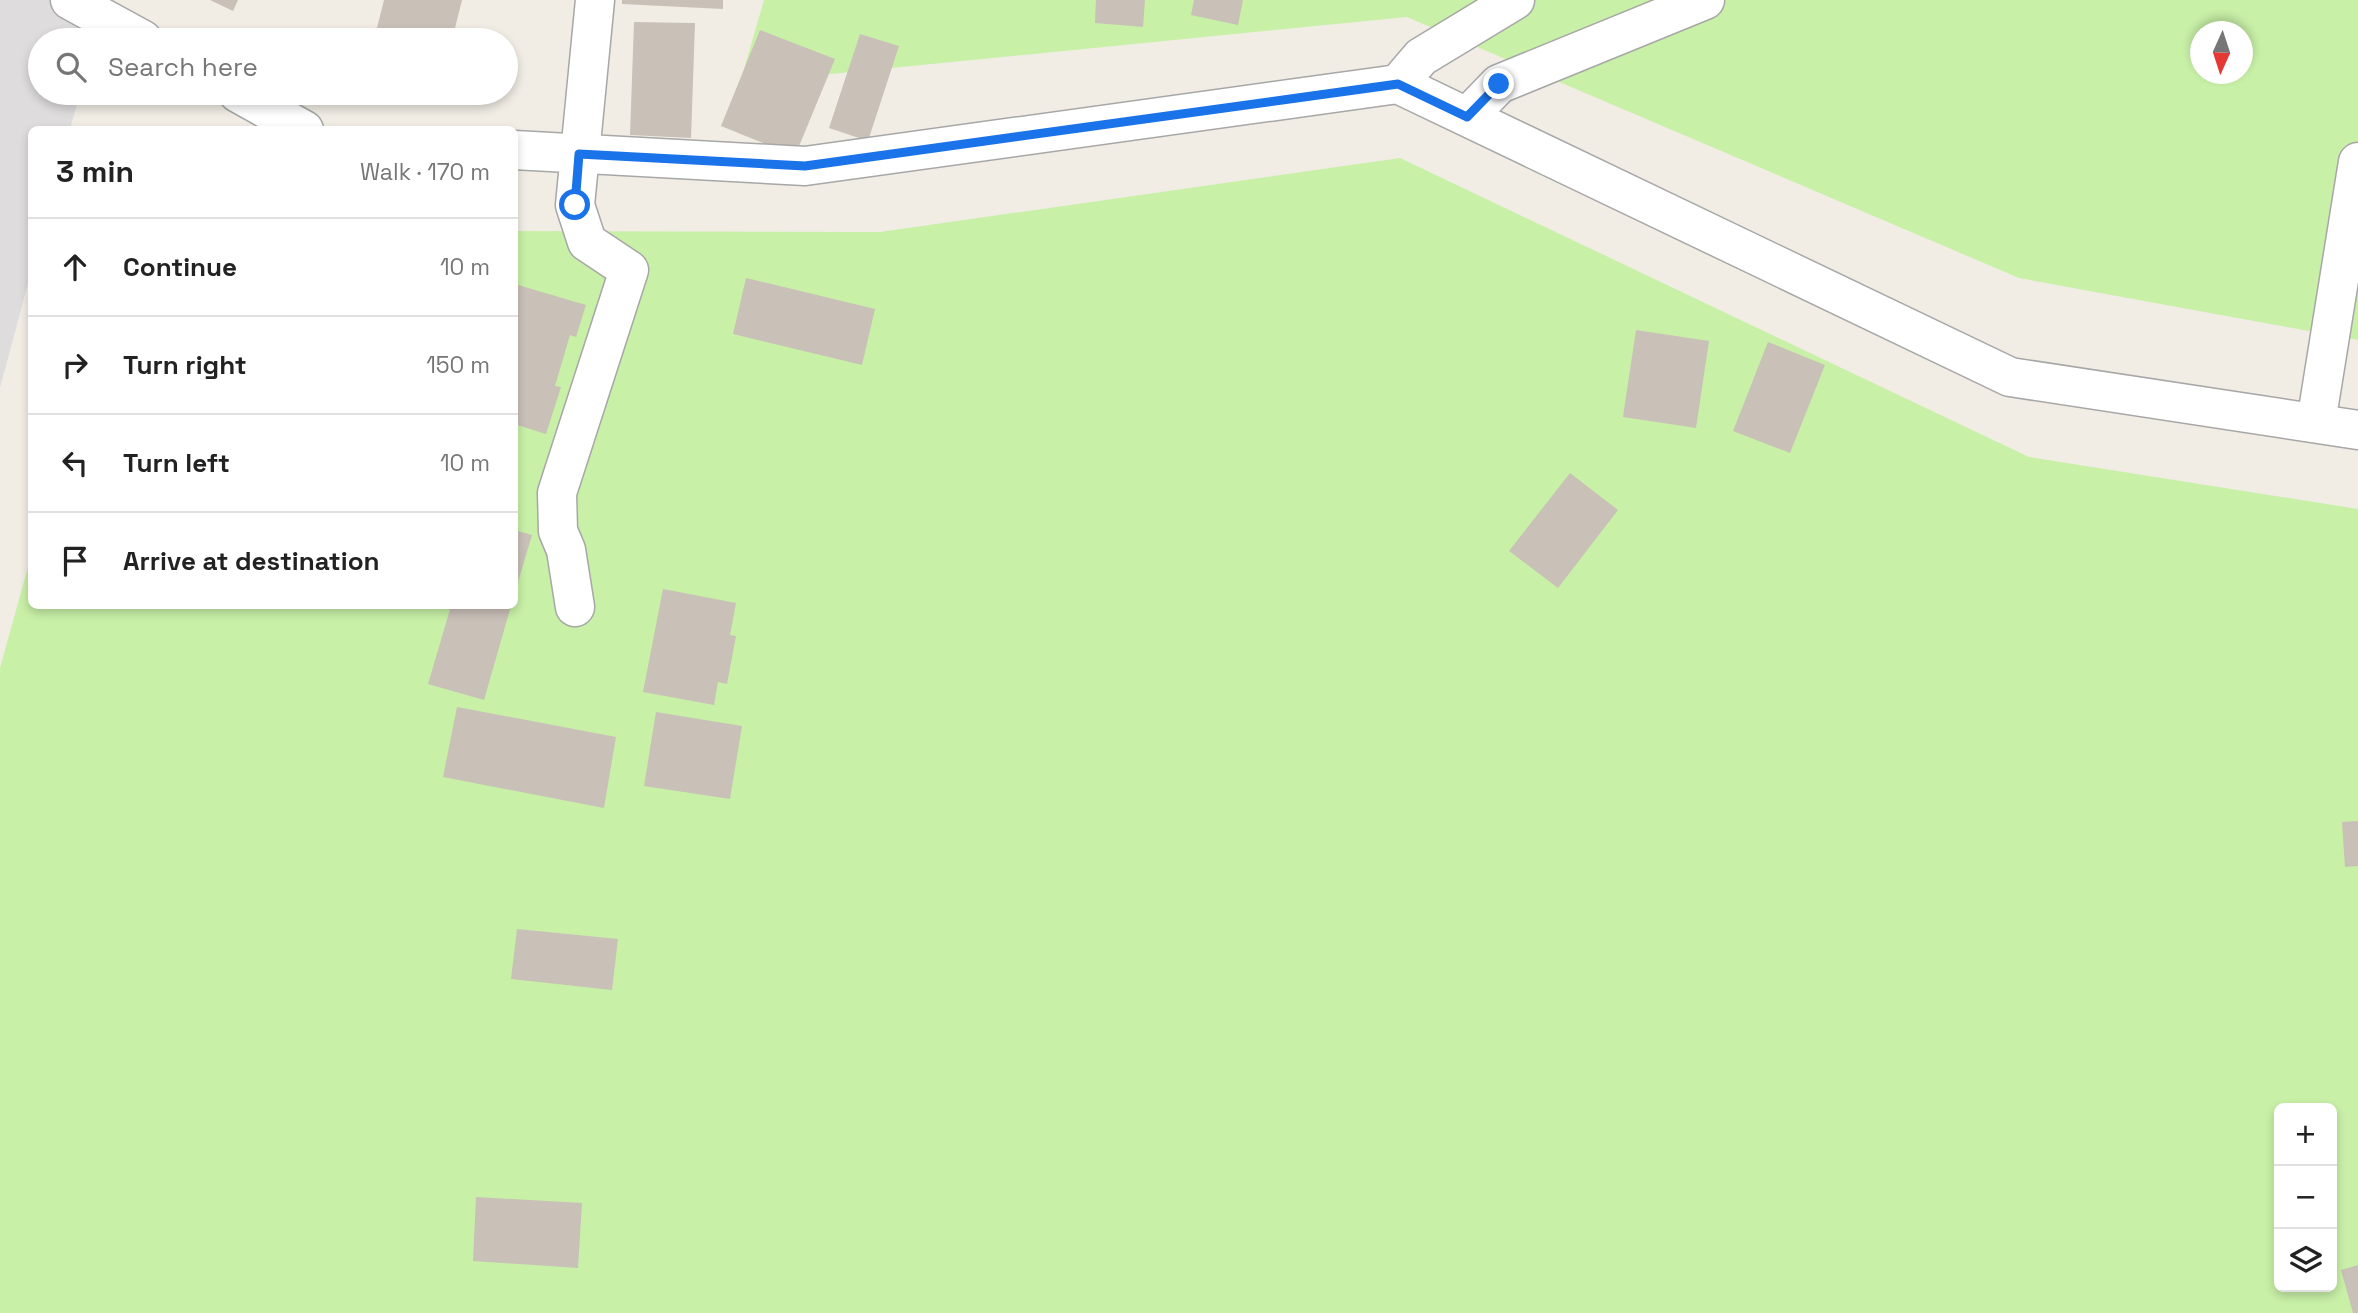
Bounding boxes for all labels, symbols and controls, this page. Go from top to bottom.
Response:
north arrow [2190,21,2253,84]
search box [28,28,518,105]
icon: search [52,48,90,86]
text: Search here [108,50,258,84]
route end [1483,68,1514,99]
text: 3 min [56,152,134,191]
text: Walk · 170 m [360,157,490,187]
route start [559,189,590,220]
icon: ahead [56,248,94,286]
text: Continue [123,250,237,284]
text: 10 m [440,252,490,282]
icon: right [56,346,94,384]
text: Turn right [123,348,247,382]
text: 150 m [426,350,490,380]
icon: left [56,444,94,482]
text: Turn left [123,446,230,480]
text: 10 m [440,448,490,478]
icon: arrive [56,542,94,580]
text: Arrive at destination [123,544,380,578]
map controls [2274,1103,2337,1292]
button: + [2274,1103,2337,1166]
button: − [2274,1166,2337,1229]
button: layers [2274,1229,2337,1292]

